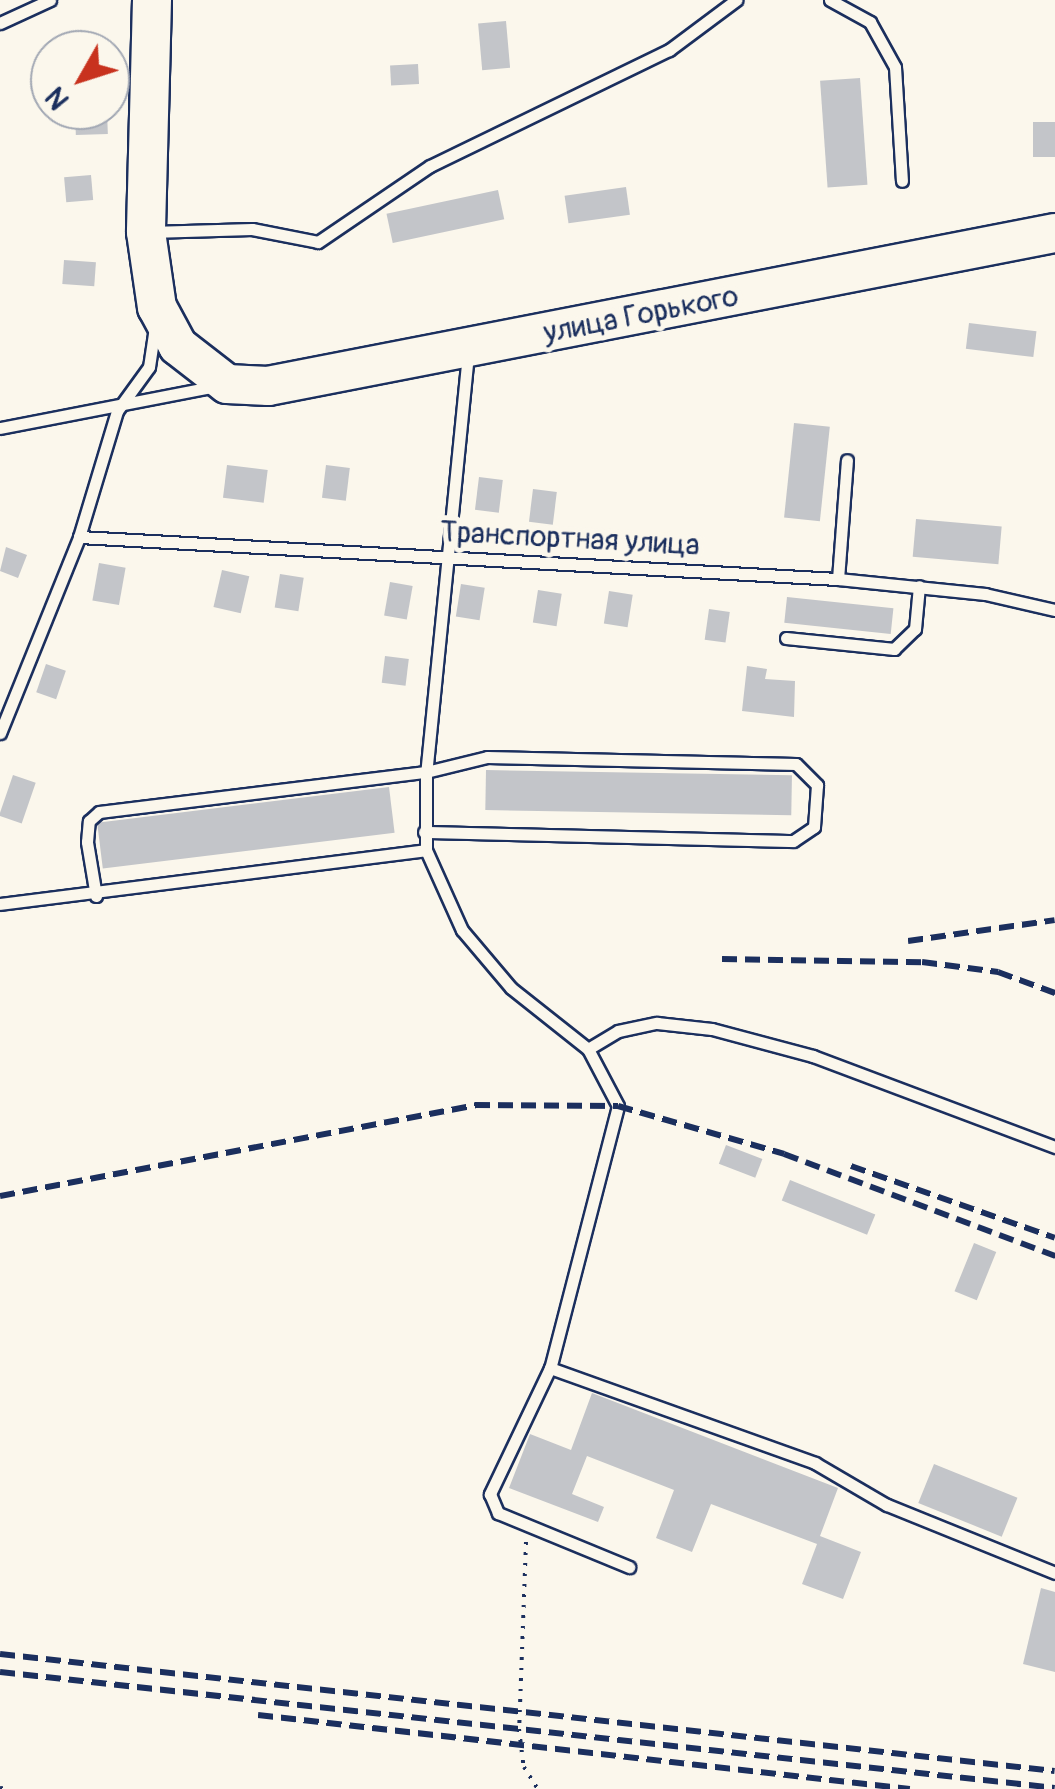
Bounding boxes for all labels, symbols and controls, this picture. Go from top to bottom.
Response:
north arrow [30,30,130,130]
text: N [38,80,77,116]
street label: улица Горького [541,278,741,352]
street label: Транспортная улица [439,514,701,564]

